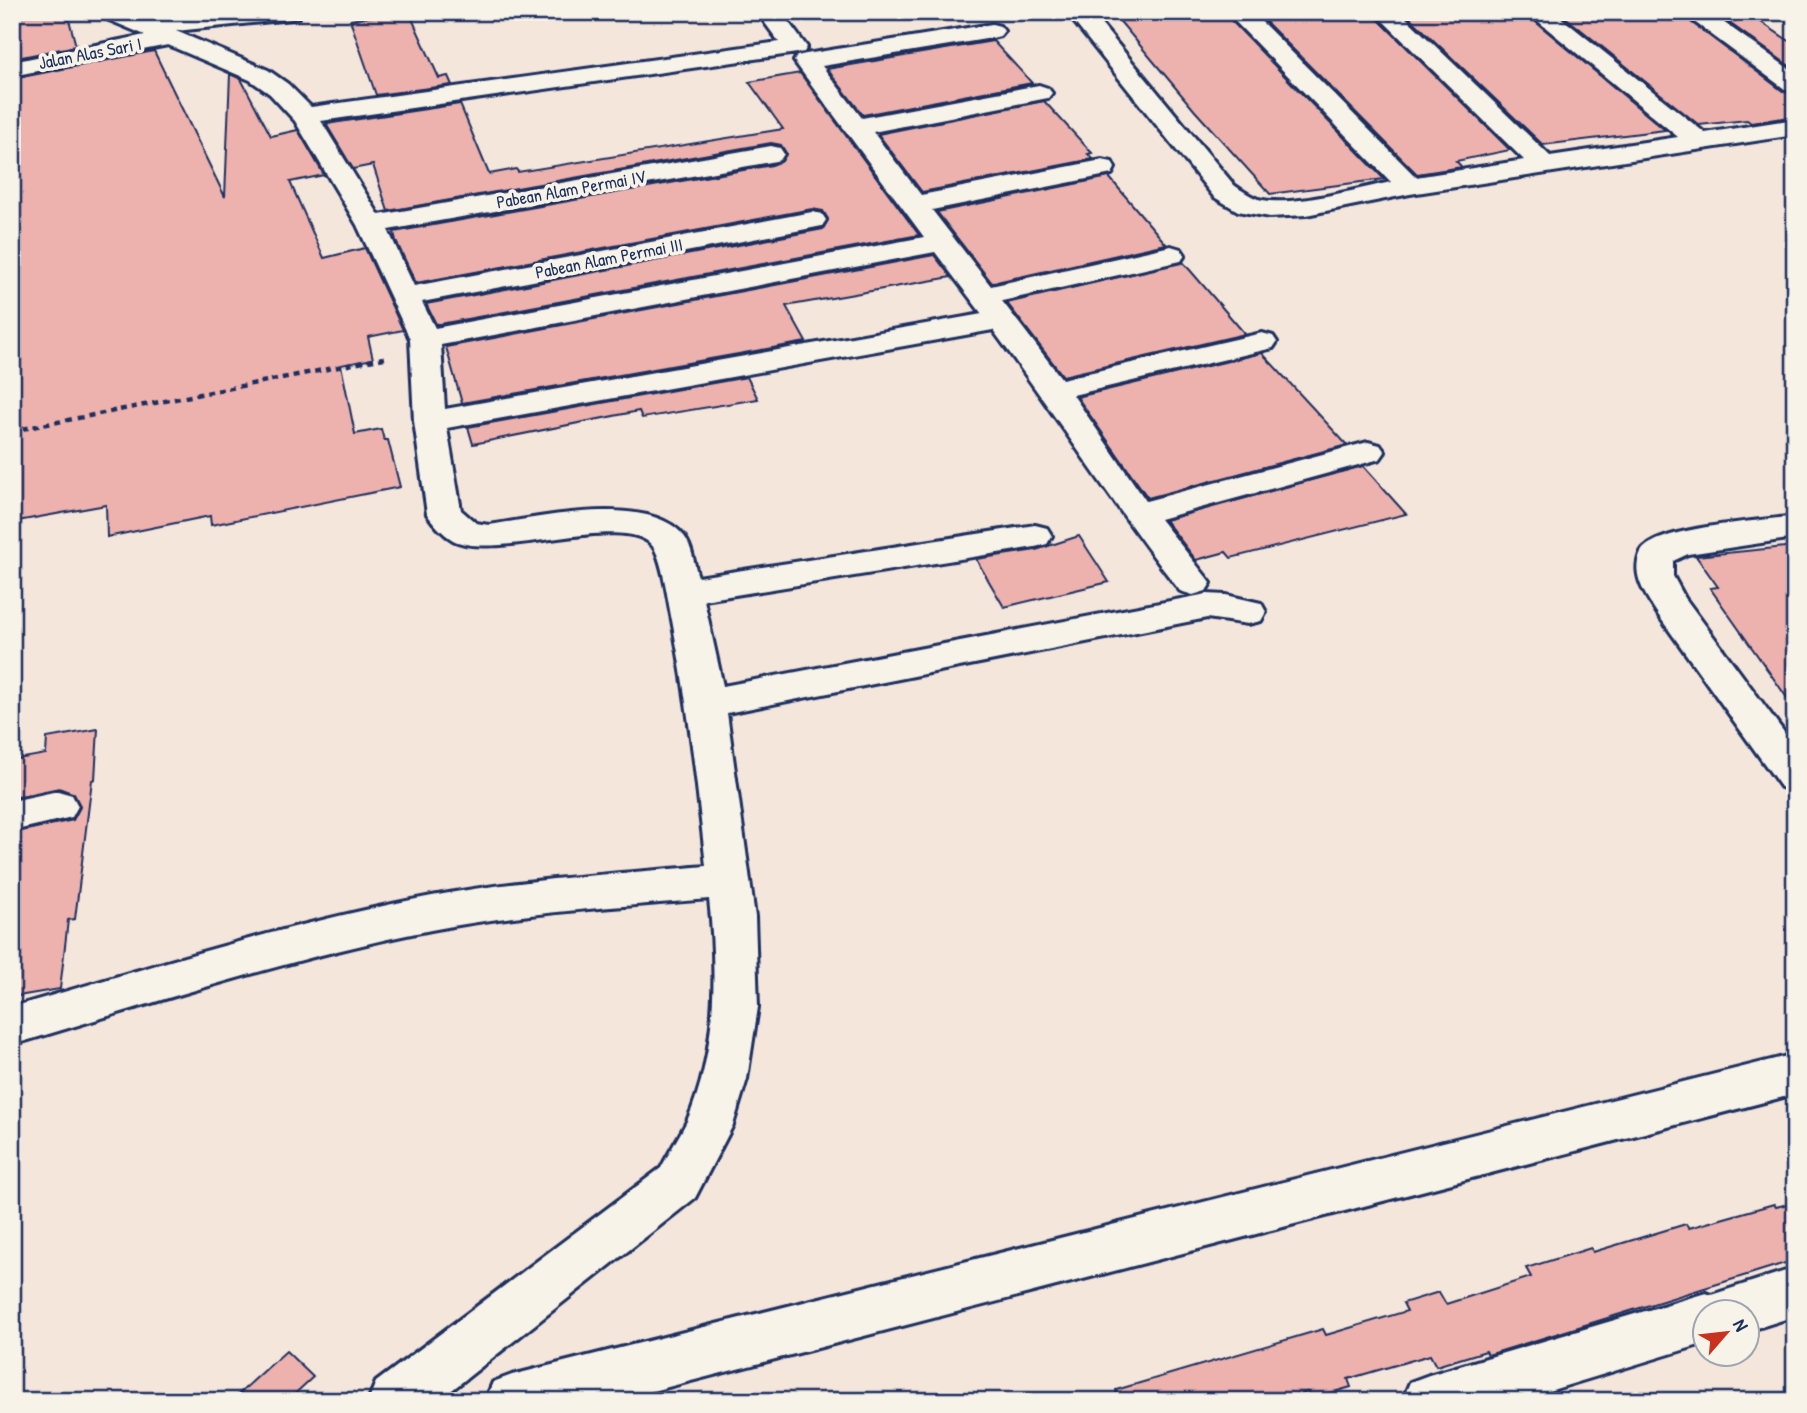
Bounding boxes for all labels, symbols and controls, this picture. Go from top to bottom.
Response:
street label: Jalan Alas Sari I [36,31,144,75]
street label: Pabean Alam Permai IV [494,163,648,214]
street label: Pabean Alam Permai III [533,231,685,285]
north arrow [1692,1298,1762,1368]
text: N [1727,1314,1755,1336]

